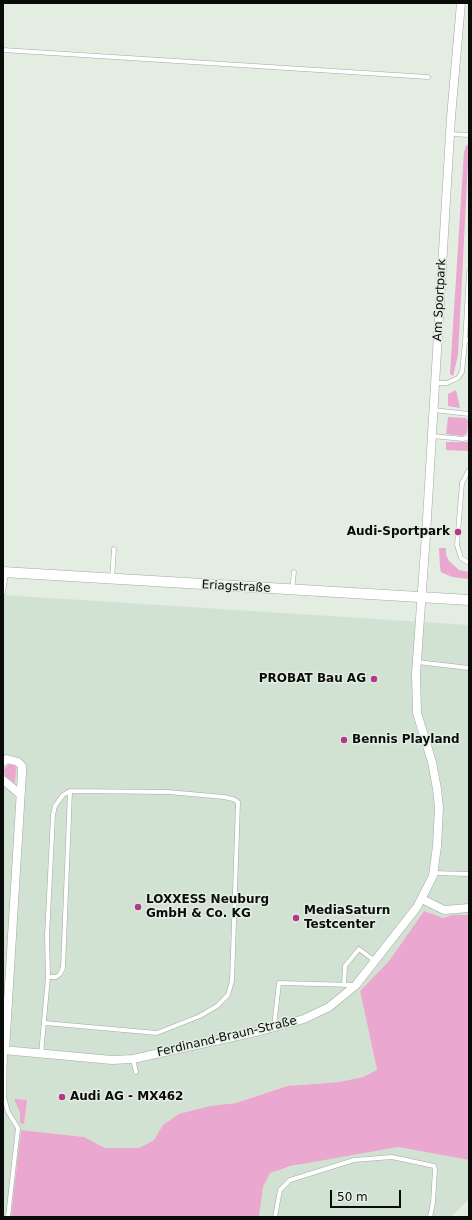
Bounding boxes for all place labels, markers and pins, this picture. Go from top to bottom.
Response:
place label: Audi-Sportpark [347,525,450,539]
marker: Audi-Sportpark [453,527,463,537]
place label: PROBAT Bau AG [259,672,366,686]
marker: PROBAT Bau AG [369,674,379,684]
place label: Bennis Playland [352,733,460,747]
marker: Bennis Playland [339,735,349,745]
place label: LOXXESS Neuburg GmbH & Co. KG [146,893,269,921]
marker: LOXXESS Neuburg GmbH & Co. KG [133,902,143,912]
place label: MediaSaturn Testcenter [304,904,390,932]
marker: MediaSaturn Testcenter [291,913,301,923]
place label: Audi AG - MX462 [70,1090,183,1104]
marker: Audi AG - MX462 [57,1092,67,1102]

